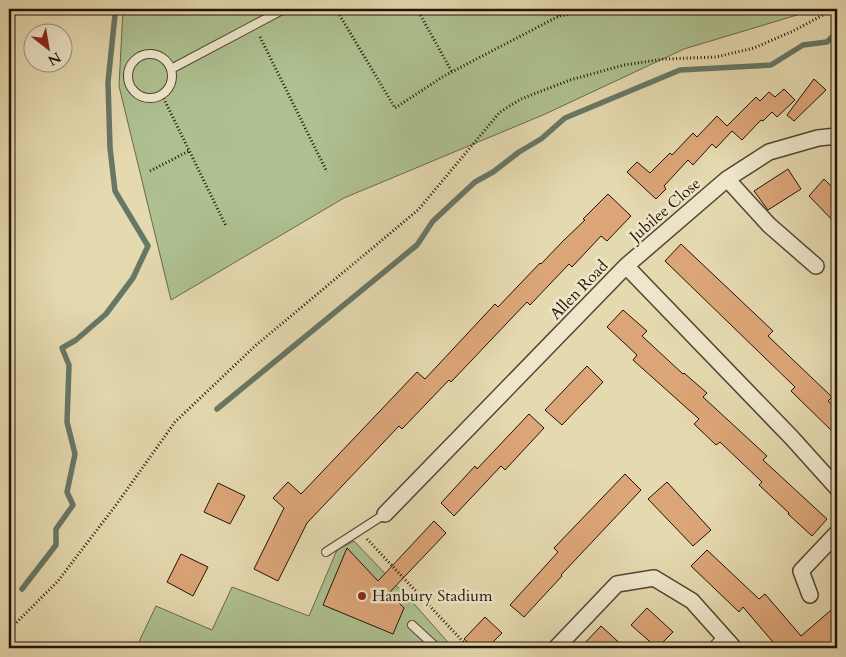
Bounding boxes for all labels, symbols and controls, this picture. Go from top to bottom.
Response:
north arrow [22,22,72,72]
text: N [44,47,65,70]
street label: Jubilee Close [623,173,705,248]
street label: Allen Road [545,255,613,325]
place label: Hanbury Stadium [372,585,493,607]
marker: Hanbury Stadium [356,590,368,602]

